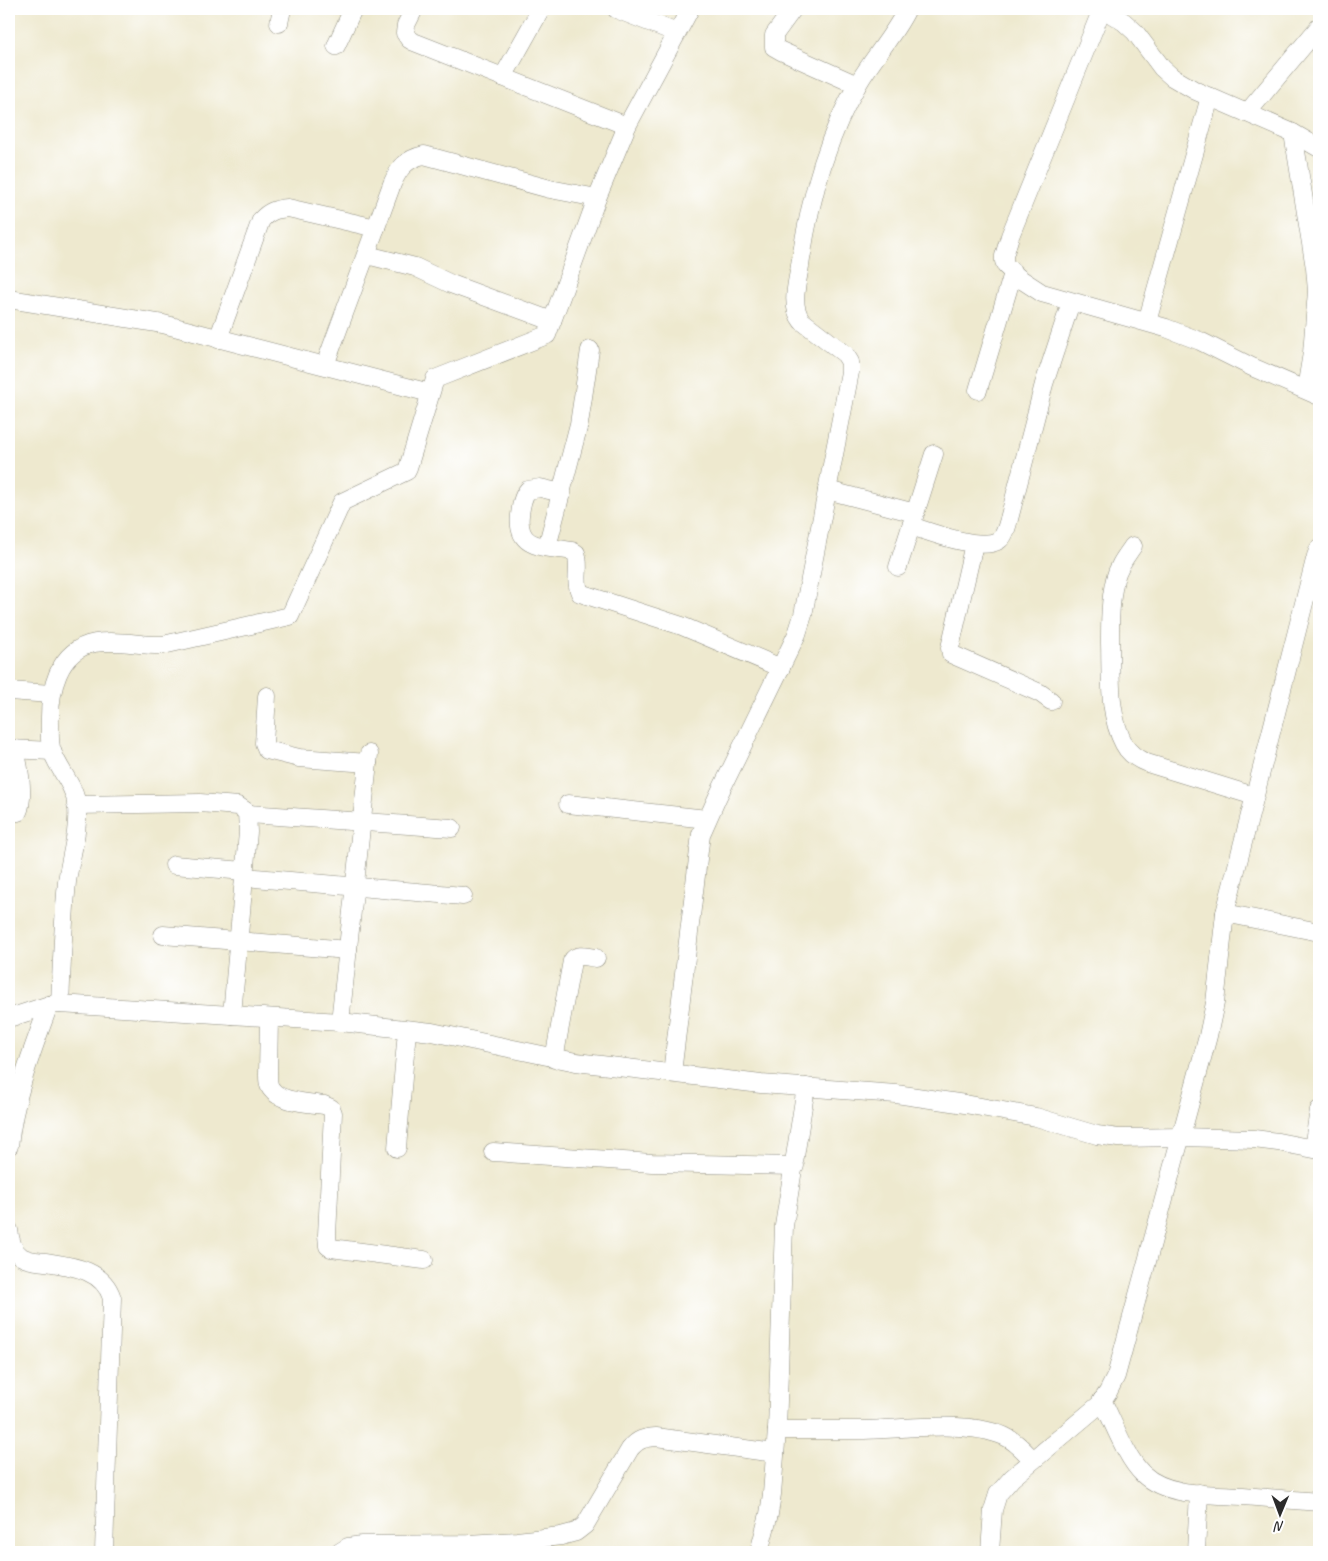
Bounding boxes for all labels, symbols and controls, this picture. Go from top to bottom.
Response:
north arrow [1256,1488,1306,1538]
text: N [1273,1518,1284,1535]

